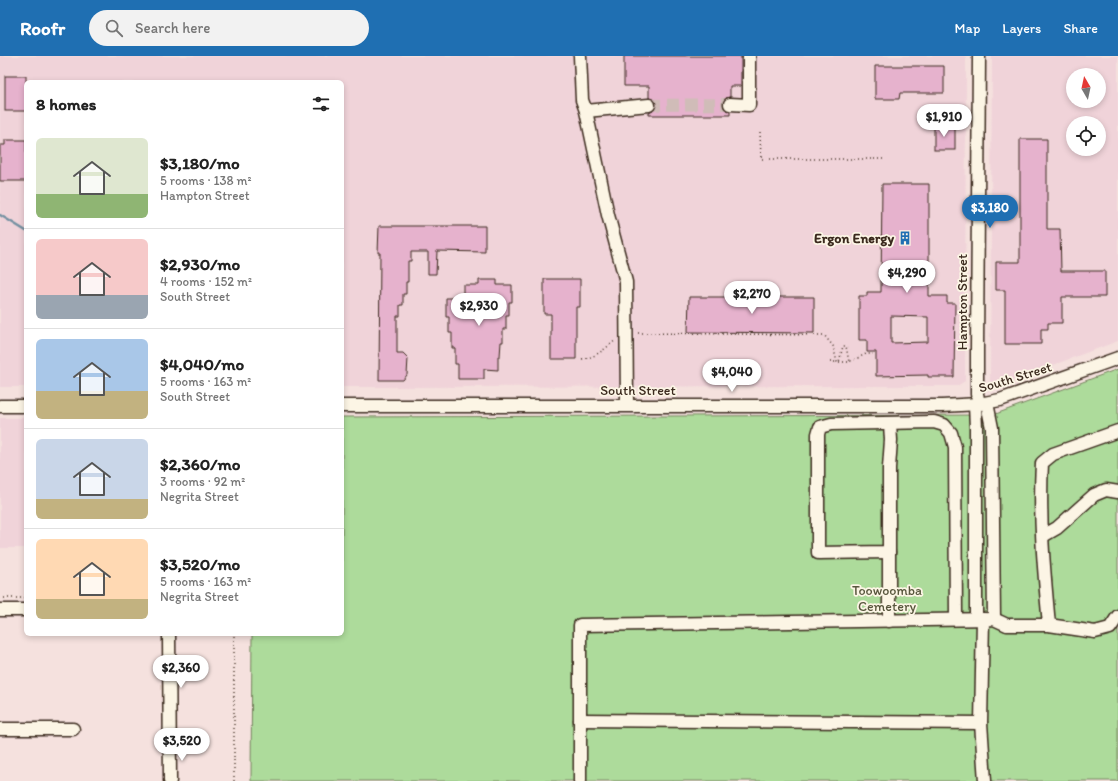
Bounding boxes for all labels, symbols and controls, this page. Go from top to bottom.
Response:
search box [89,10,369,46]
text: Roofr [20,17,65,40]
icon: search [103,17,125,39]
text: Search here [135,19,210,37]
text: Map [955,20,980,37]
text: Layers [1002,20,1041,37]
text: Share [1063,20,1098,37]
north arrow [1066,68,1106,108]
map controls [1066,68,1106,156]
icon: filters [310,93,332,115]
text: 8 homes [36,94,96,114]
pin: $1,910 [911,104,977,138]
text: $1,910 [926,109,962,124]
button: locate [1066,116,1106,156]
text: $3,180/mo [160,153,240,173]
icon: home [68,154,116,202]
text: 5 rooms · 138 m² [160,173,252,188]
text: Hampton Street [160,188,250,203]
pin: $3,180 [957,195,1023,229]
text: $3,180 [971,200,1009,215]
place label: Ergon Energy [814,230,894,247]
building icon: Ergon Energy [897,230,913,246]
text: $2,930/mo [160,254,240,274]
street label: Hampton Street [954,254,971,350]
icon: home [68,255,116,303]
pin: $4,290 [874,260,940,294]
text: $4,290 [887,265,927,280]
text: 4 rooms · 152 m² [160,274,252,289]
pin: $2,270 [719,281,785,315]
text: $2,270 [733,286,771,301]
text: South Street [160,289,230,304]
pin: $2,930 [446,293,512,327]
text: $2,930 [460,298,498,313]
text: $4,040/mo [160,354,244,374]
icon: home [68,355,116,403]
street label: South Street [977,358,1054,397]
pin: $4,040 [699,359,765,393]
text: $4,040 [711,364,753,379]
text: 5 rooms · 163 m² [160,374,251,389]
street label: South Street [600,382,676,399]
text: South Street [160,389,230,404]
text: $2,360/mo [160,454,240,474]
icon: home [68,455,116,503]
text: 3 rooms · 92 m² [160,474,245,489]
text: Negrita Street [160,489,239,504]
text: $3,520/mo [160,554,240,574]
icon: home [68,555,116,603]
text: 5 rooms · 163 m² [160,574,251,589]
park label: Toowoomba Cemetery [852,582,922,615]
text: Negrita Street [160,589,239,604]
pin: $2,360 [148,655,214,689]
text: $2,360 [162,660,200,675]
pin: $3,520 [149,728,215,762]
text: $3,520 [163,733,201,748]

